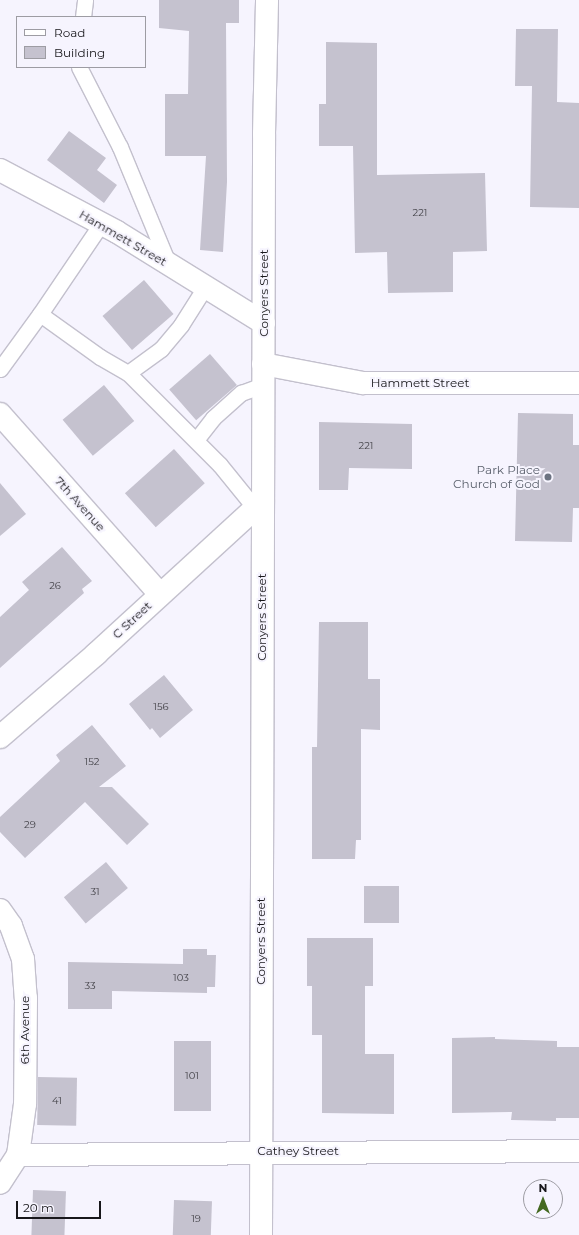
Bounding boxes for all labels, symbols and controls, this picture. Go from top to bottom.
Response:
legend [16,16,146,68]
text: Road [54,25,85,40]
text: Building [54,45,105,60]
street label: Hammett Street [77,207,169,269]
house number: 221 [413,207,427,219]
street label: Conyers Street [257,249,271,337]
street label: Hammett Street [371,376,469,390]
house number: 221 [359,440,373,452]
place label: Park Place Church of God [453,463,540,491]
marker: Park Place Church of God [543,472,553,482]
street label: 7th Avenue [52,474,108,534]
street label: Conyers Street [255,573,269,661]
house number: 26 [49,580,61,592]
street label: C Street [110,598,154,642]
house number: 156 [153,701,169,713]
house number: 152 [85,756,99,768]
house number: 29 [24,819,36,831]
house number: 31 [90,886,100,898]
street label: Conyers Street [254,897,268,985]
house number: 103 [173,972,189,984]
house number: 33 [84,980,96,992]
street label: 6th Avenue [18,996,32,1064]
house number: 101 [185,1070,199,1082]
house number: 41 [52,1095,62,1107]
street label: Cathey Street [257,1144,339,1158]
north arrow [523,1179,563,1219]
text: N [539,1181,547,1195]
scale bar [18,1193,103,1219]
text: 20 m [23,1200,54,1215]
house number: 19 [191,1213,201,1225]

